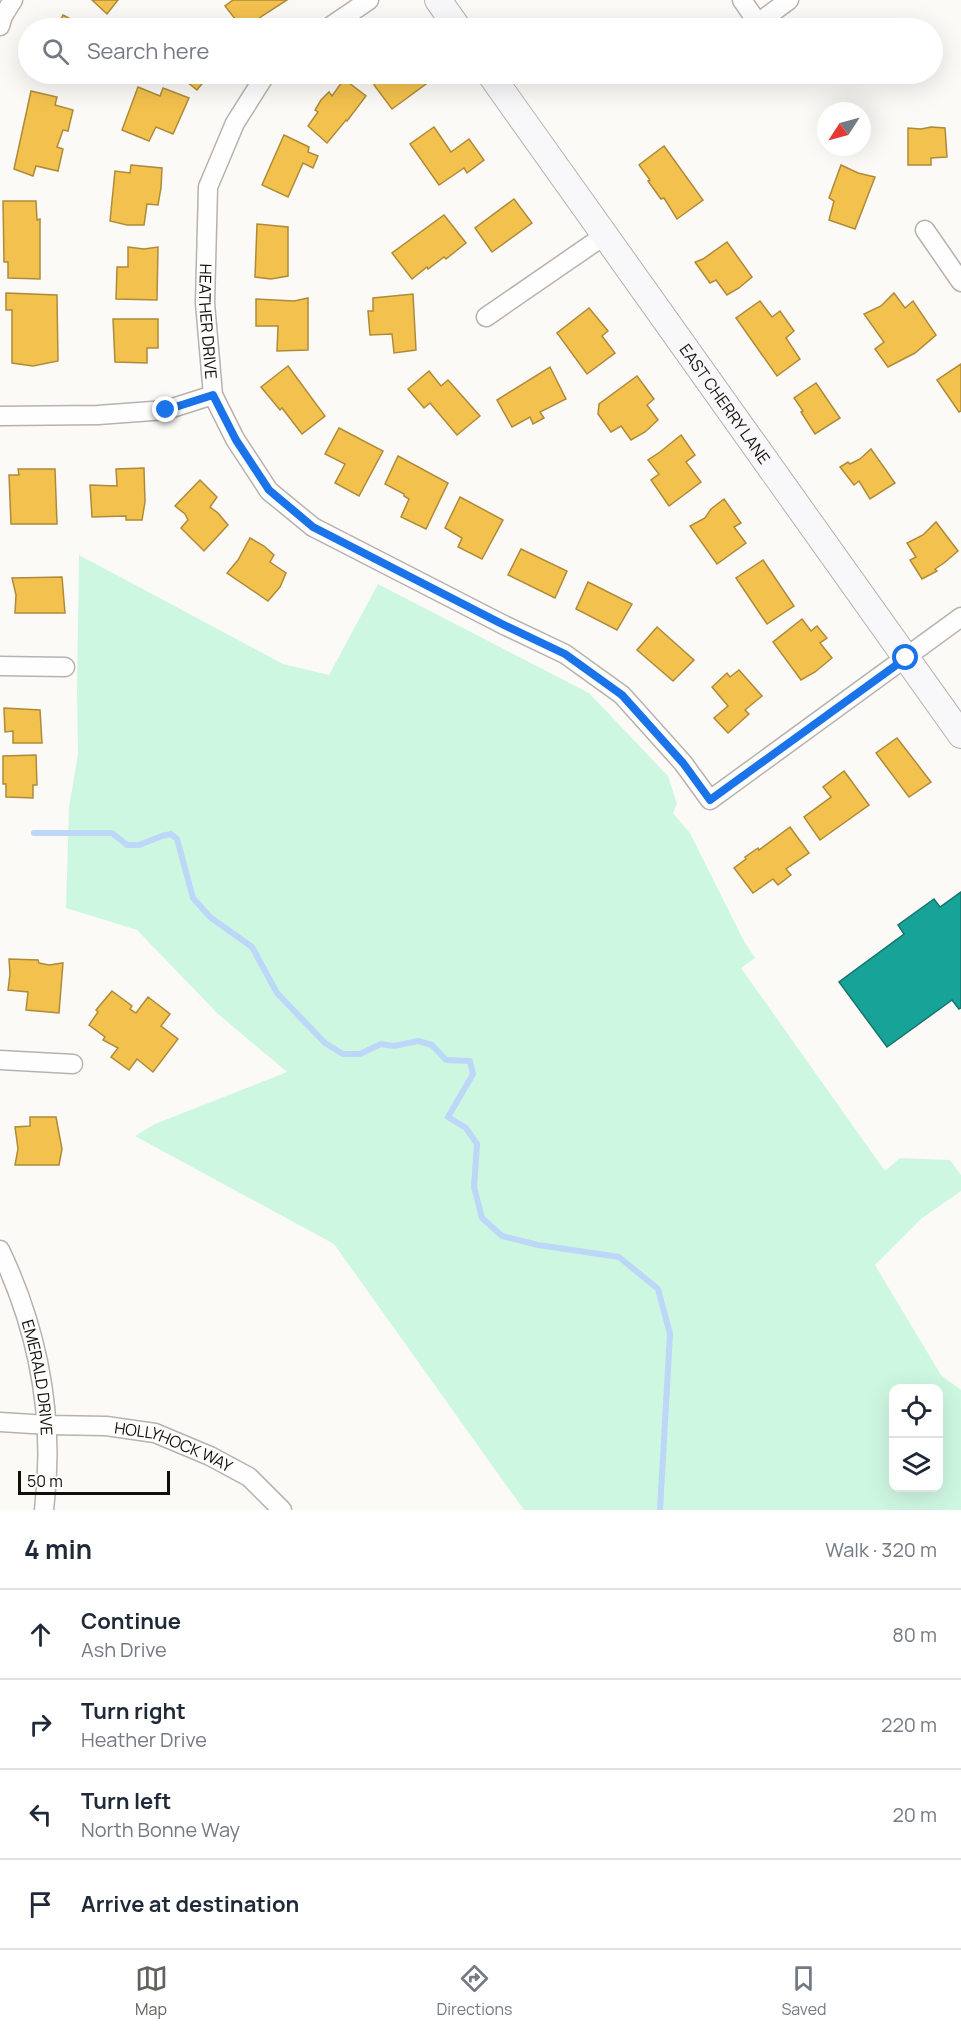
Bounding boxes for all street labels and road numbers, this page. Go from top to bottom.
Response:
street label: HEATHER DRIVE [194,263,223,380]
street label: EAST CHERRY LANE [675,339,775,468]
street label: EMERALD DRIVE [17,1317,58,1436]
street label: HOLLYHOCK WAY [113,1416,236,1477]

